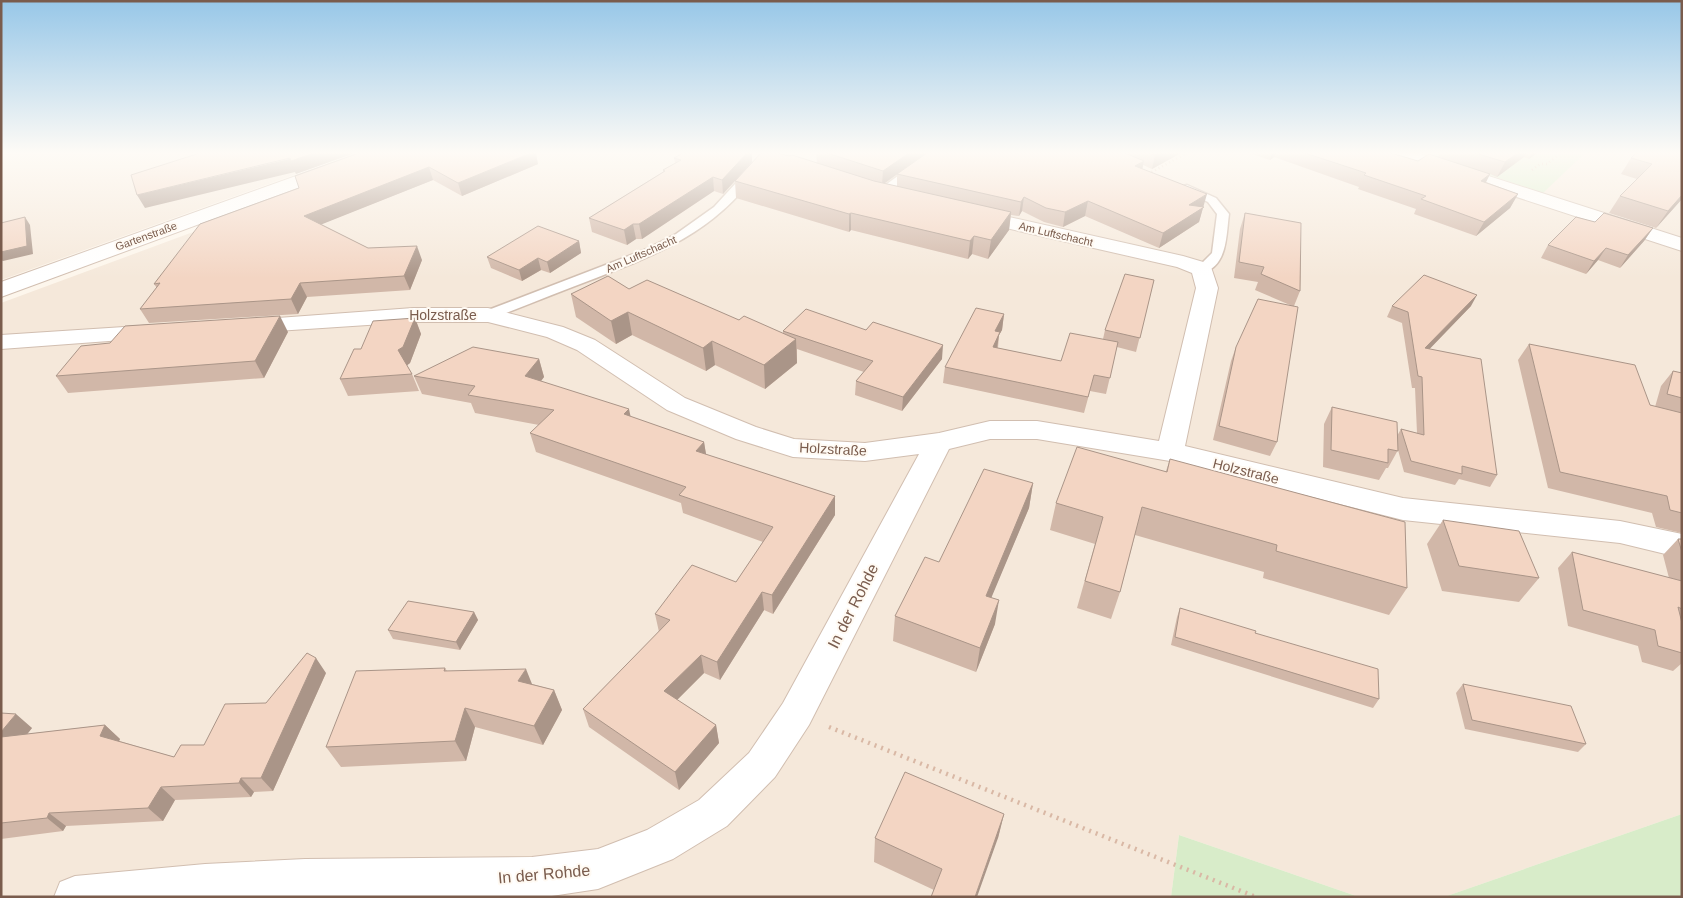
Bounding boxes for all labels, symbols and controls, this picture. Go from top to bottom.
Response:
street label: Gartenstraße [113,219,179,253]
street label: Am Luftschacht [1018,220,1094,248]
street label: Am Luftschacht [604,233,678,275]
street label: Holzstraße [409,307,477,323]
street label: Holzstraße [799,439,867,459]
street label: Holzstraße [1211,455,1281,487]
street label: In der Rohde [824,561,882,651]
street label: In der Rohde [497,861,591,886]

